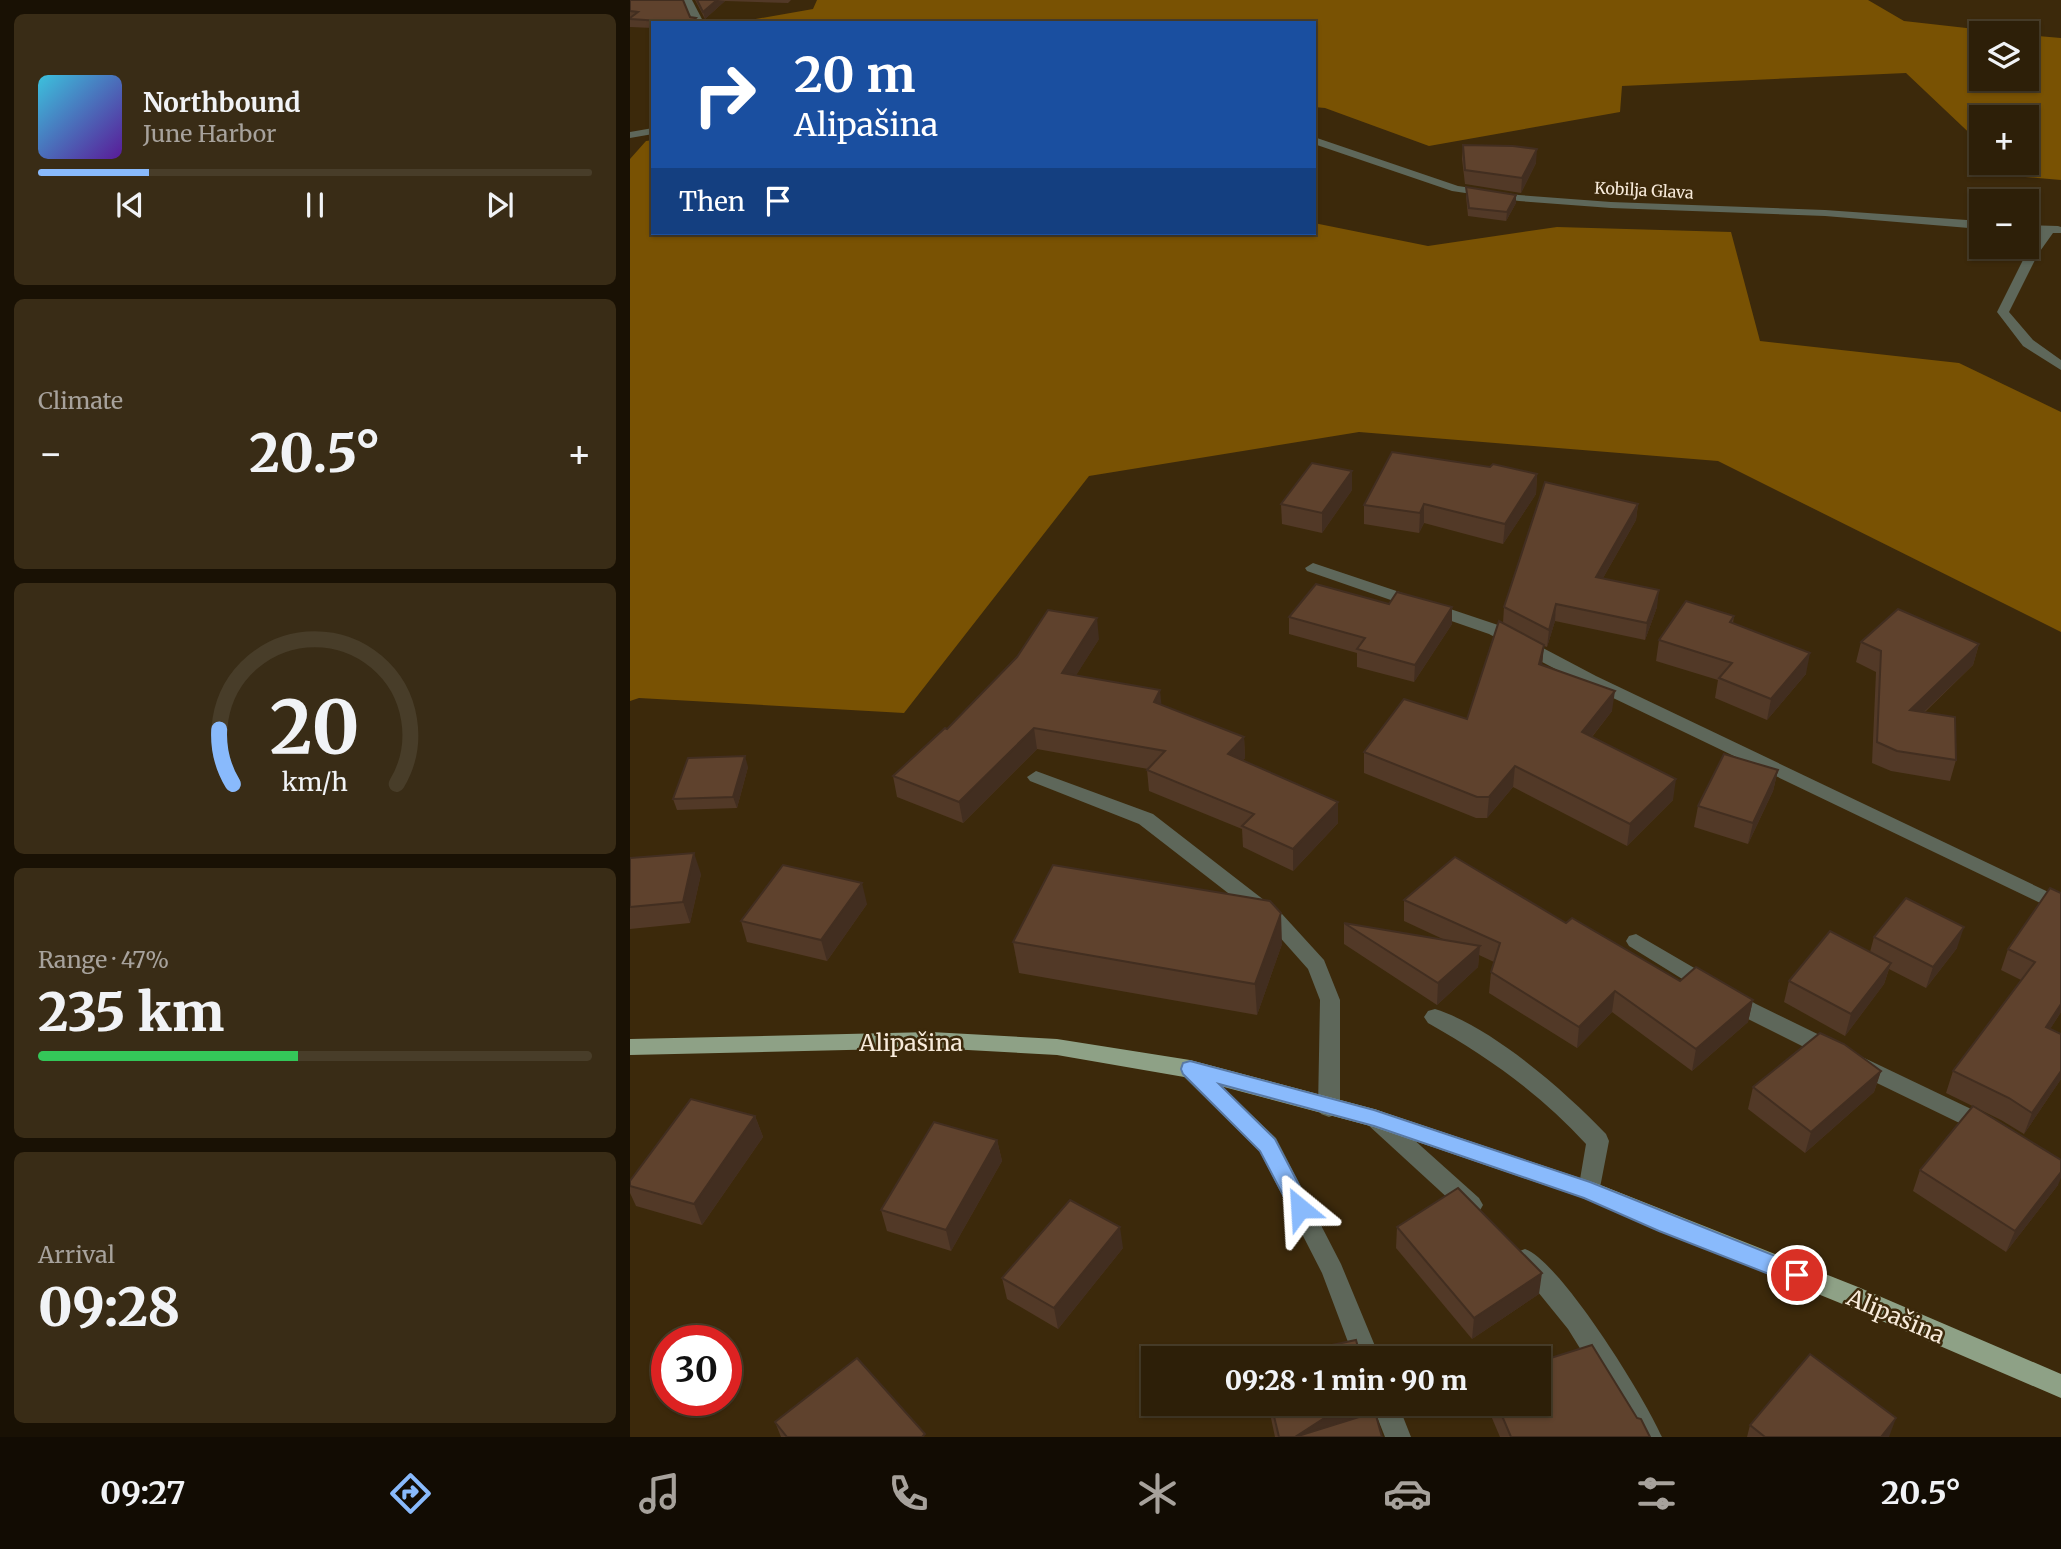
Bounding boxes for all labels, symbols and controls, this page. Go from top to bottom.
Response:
map controls [1969,21,2039,259]
button: layers [1969,21,2039,91]
text: 20 m [794,44,915,105]
icon: right [679,49,770,140]
text: Northbound [143,86,301,119]
text: Alipašina [794,105,938,145]
button: + [1969,105,2039,175]
text: June Harbor [143,119,276,148]
street label: Kobilja Glava [1594,177,1695,203]
icon: arrive [759,182,797,220]
text: Then [679,185,745,218]
icon: previous [111,186,149,224]
icon: pause [296,186,334,224]
icon: next [481,186,519,224]
button: − [1969,189,2039,259]
text: Climate [38,386,123,415]
text: 20.5° [249,421,381,486]
text: − [38,430,63,477]
text: + [567,430,592,477]
text: 20 [270,683,360,775]
text: km/h [282,766,348,798]
text: Range · 47% [38,945,169,974]
text: 235 km [38,980,224,1045]
street label: Alipašina [858,1028,963,1057]
position arrow [1263,1171,1337,1245]
text: Arrival [38,1240,115,1269]
pin [1767,1245,1827,1305]
icon: arrive [1778,1256,1816,1294]
text: 09:28 [38,1275,180,1340]
street label: Alipašina [1842,1282,1949,1350]
speed limit sign: 30 [651,1325,742,1416]
text: 09:28 · 1 min · 90 m [1225,1364,1467,1397]
icon: directions [386,1469,435,1518]
icon: music [635,1469,684,1518]
icon: phone [884,1469,933,1518]
icon: climate [1133,1469,1182,1518]
icon: car [1383,1469,1432,1518]
icon: filters [1632,1469,1681,1518]
text: 09:27 [100,1473,185,1513]
text: 20.5° [1881,1473,1961,1513]

